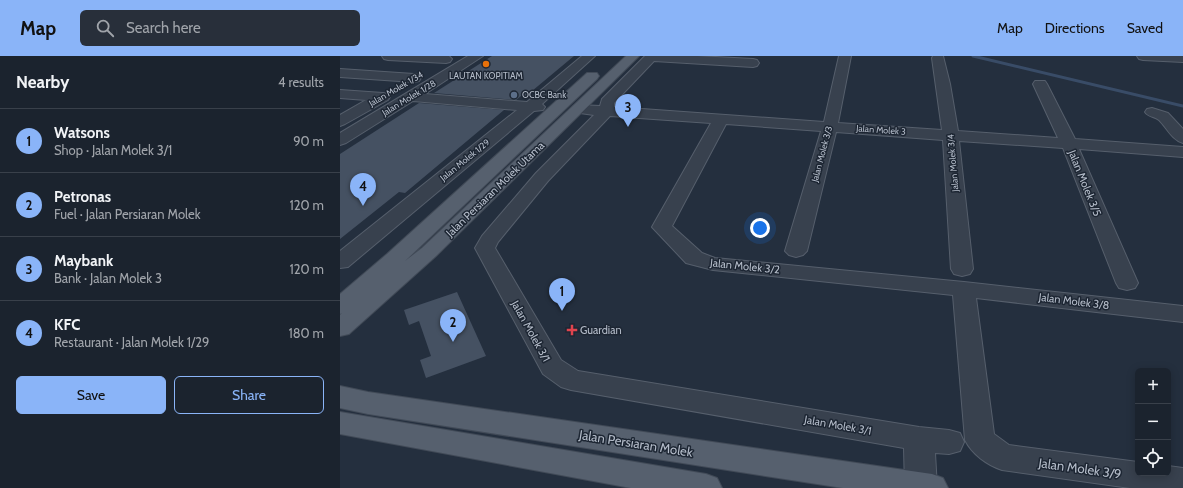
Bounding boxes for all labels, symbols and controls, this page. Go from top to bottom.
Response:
search box [80,10,360,46]
text: Map [20,17,56,40]
icon: search [94,17,116,39]
text: Search here [126,19,201,37]
text: Map [997,19,1023,37]
text: Directions [1045,19,1105,37]
text: Saved [1127,19,1163,37]
marker: LAUTAN KOPITIAM [481,59,491,69]
street label: Jalan Molek 1/34 [366,69,425,109]
place label: LAUTAN KOPITIAM [449,70,523,81]
text: Nearby [16,72,69,92]
text: 4 results [278,74,324,90]
street label: Jalan Molek 1/28 [379,77,438,118]
place label: OCBC Bank [522,89,566,100]
marker: OCBC Bank [509,90,519,100]
pin: 3 [615,94,641,127]
street label: Jalan Molek 3 [855,122,906,137]
text: Watsons [54,124,110,142]
street label: Jalan Molek 3/3 [808,125,834,184]
text: 1 [27,133,31,149]
text: 90 m [293,133,324,149]
street label: Jalan Molek 3/4 [945,134,961,193]
street label: Jalan Molek 1/29 [437,136,492,184]
street label: Jalan Persiaran Molek Utama [442,138,548,240]
text: Shop · Jalan Molek 3/1 [54,142,172,158]
street label: Jalan Molek 3/5 [1065,147,1105,218]
pin: 4 [350,173,376,206]
text: Petronas [54,188,111,206]
text: 2 [26,197,32,213]
text: 120 m [290,197,324,213]
text: Fuel · Jalan Persiaran Molek [54,206,201,222]
your location [750,218,770,238]
text: Maybank [54,252,113,270]
street label: Jalan Molek 3/2 [708,255,781,277]
text: 3 [25,261,33,277]
text: 120 m [290,261,324,277]
text: Bank · Jalan Molek 3 [54,270,162,286]
pin: 1 [549,278,575,311]
street label: Jalan Molek 3/8 [1037,290,1110,312]
street label: Jalan Molek 3/1 [508,297,554,364]
pin: 2 [440,309,466,342]
text: KFC [54,316,80,334]
place label: Guardian [580,323,622,337]
text: 4 [25,325,33,341]
text: 180 m [288,325,324,341]
marker: Guardian [567,325,577,335]
text: Restaurant · Jalan Molek 1/29 [54,334,209,350]
map controls [1135,368,1171,476]
button: + [1135,368,1171,404]
button: Save [16,376,166,414]
button: Share [174,376,324,414]
button: − [1135,404,1171,440]
street label: Jalan Molek 3/1 [802,412,873,438]
street label: Jalan Persiaran Molek [577,426,694,460]
button: locate [1135,440,1171,476]
street label: Jalan Molek 3/9 [1037,454,1122,482]

